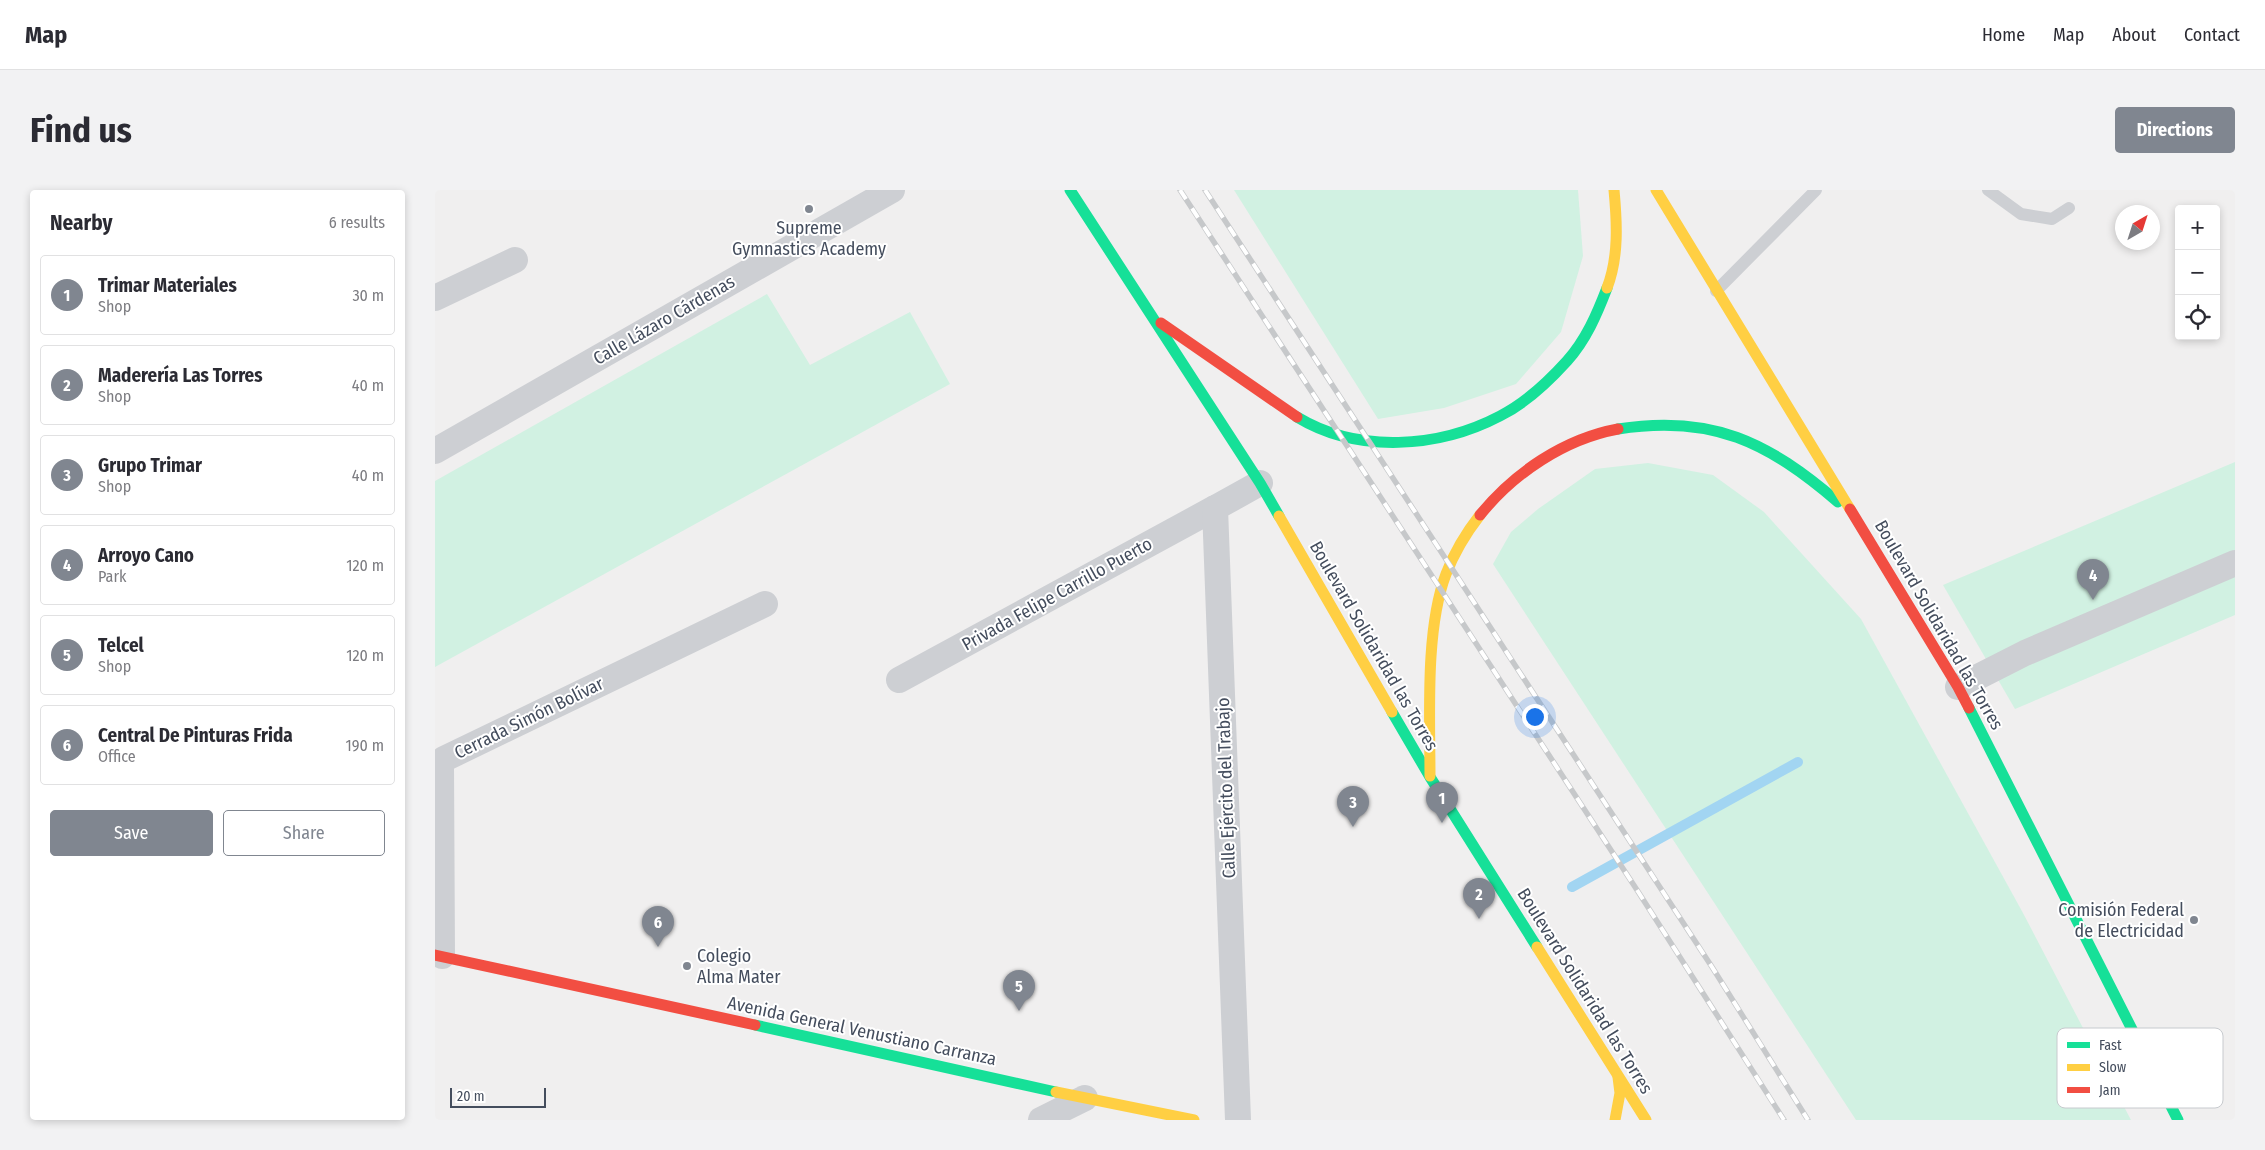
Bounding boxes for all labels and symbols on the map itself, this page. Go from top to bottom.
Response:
marker: Supreme Gymnastics Academy [803,203,815,215]
north arrow [2115,205,2160,250]
place label: Supreme Gymnastics Academy [732,217,886,260]
street label: Calle Lázaro Cárdenas [589,270,739,370]
street label: Boulevard Solidaridad las Torres [1870,516,2008,734]
street label: Privada Felipe Carrillo Puerto [958,533,1156,655]
street label: Boulevard Solidaridad las Torres [1305,537,1443,755]
pin: 4 [2077,559,2109,600]
street label: Cerrada Simón Bolívar [451,672,608,764]
street label: Calle Ejército del Trabajo [1212,697,1240,879]
your location [1522,704,1548,730]
pin: 1 [1426,782,1458,823]
pin: 3 [1337,786,1369,827]
pin: 2 [1463,878,1495,919]
street label: Boulevard Solidaridad las Torres [1512,884,1658,1098]
place label: Comisión Federal de Electricidad [2058,899,2184,942]
pin: 6 [642,906,674,947]
marker: Comisión Federal de Electricidad [2188,914,2200,926]
place label: Colegio Alma Mater [697,945,781,988]
marker: Colegio Alma Mater [681,960,693,972]
pin: 5 [1003,970,1035,1011]
street label: Avenida General Venustiano Carranza [726,992,999,1070]
legend [2057,1028,2223,1108]
text: Fast [2099,1037,2122,1054]
text: Slow [2099,1059,2126,1076]
text: Jam [2099,1082,2120,1099]
scale bar [450,1085,546,1108]

